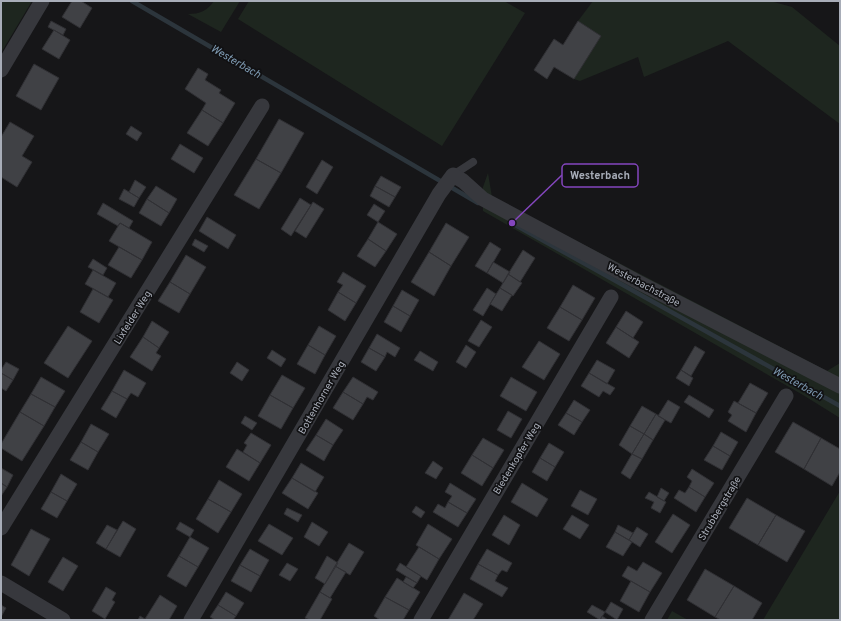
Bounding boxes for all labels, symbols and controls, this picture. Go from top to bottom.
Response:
water label: Westerbach [208,42,263,82]
callout: Westerbach [562,164,638,187]
text: Westerbach [570,169,630,183]
street label: Westerbachstraße [605,261,682,310]
street label: Lixfelder Weg [112,289,155,347]
street label: Bottenhorner Weg [296,359,349,437]
water label: Westerbach [770,364,825,403]
street label: Biedenkopfer Weg [491,421,544,497]
street label: Strubbergstraße [696,474,745,543]

